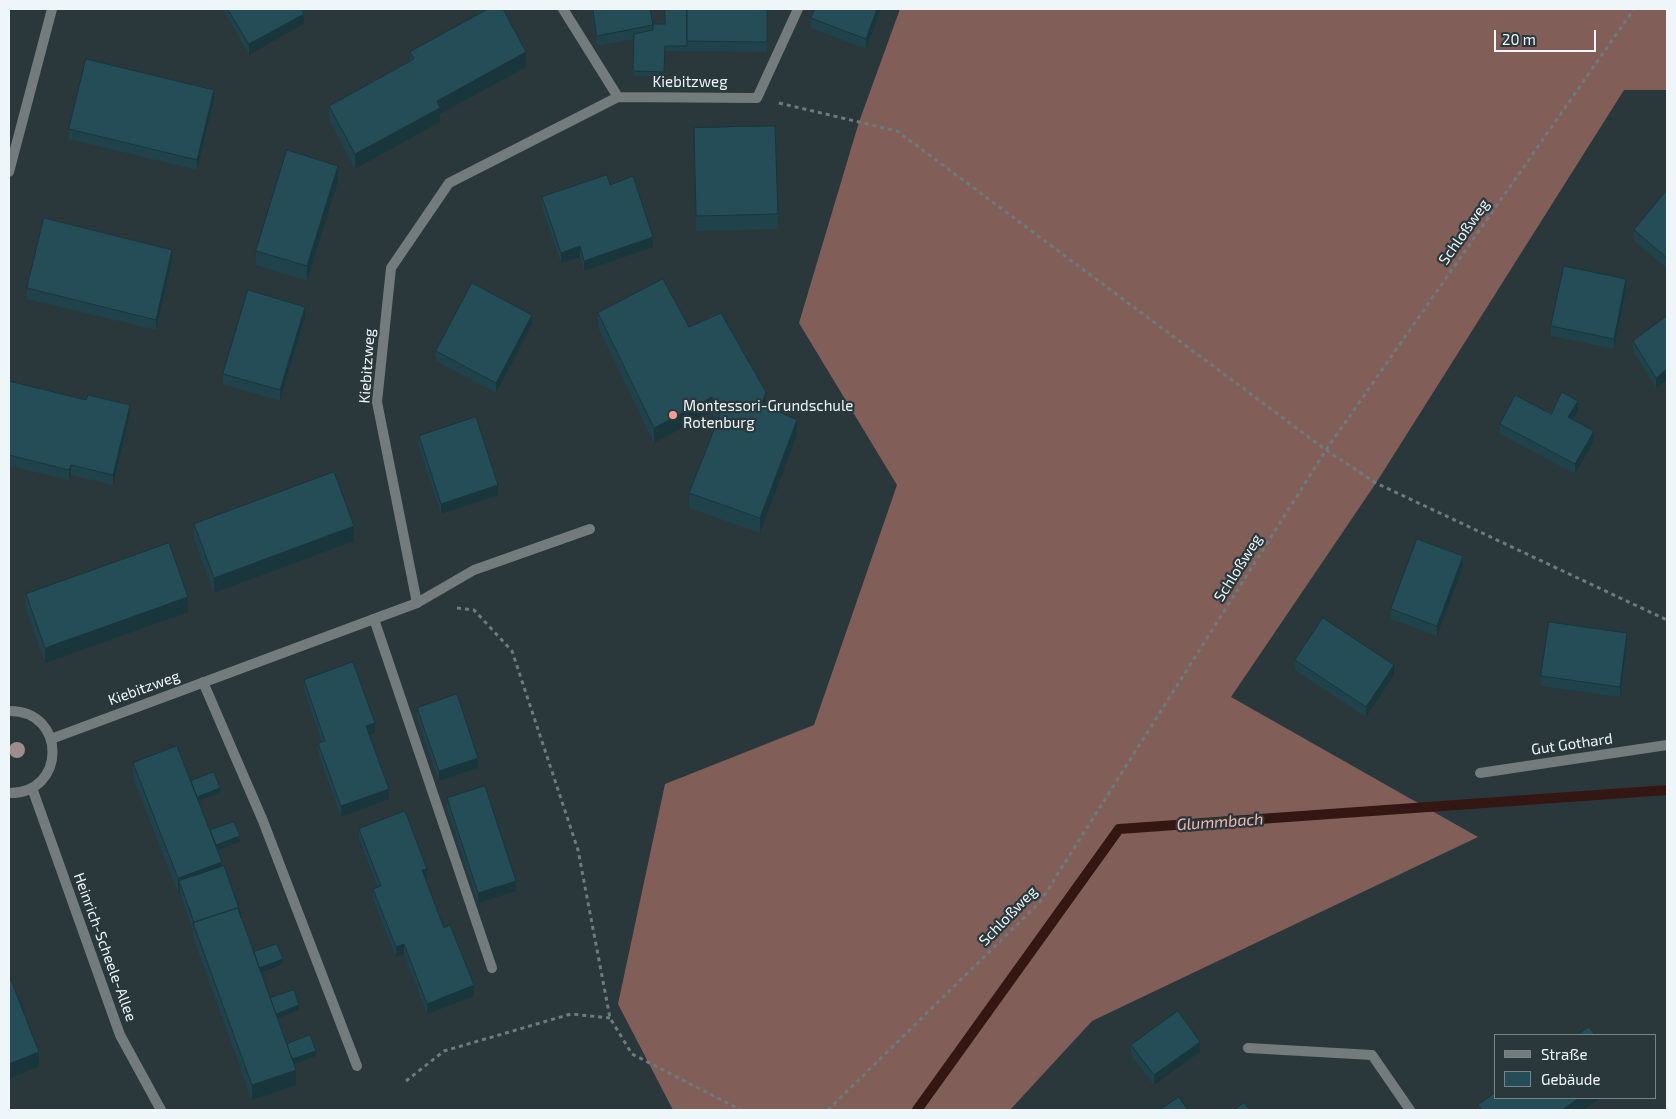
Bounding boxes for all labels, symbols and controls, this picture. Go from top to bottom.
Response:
scale bar [1496,20,1598,52]
text: 20 m [1502,30,1536,48]
street label: Kiebitzweg [652,73,728,91]
street label: Schloßweg [1435,196,1493,268]
street label: Kiebitzweg [355,328,379,404]
place label: Montessori-Grundschule Rotenburg [683,397,853,432]
marker: Montessori-Grundschule Rotenburg [667,409,679,421]
street label: Schloßweg [1210,531,1266,605]
street label: Kiebitzweg [106,667,182,709]
street label: Gut Gothard [1530,729,1614,759]
water label: Glummbach [1176,809,1264,835]
street label: Heinrich-Scheele-Allee [70,870,140,1024]
street label: Schloßweg [975,882,1041,950]
legend [1494,1034,1656,1099]
text: Straße [1541,1045,1587,1063]
text: Gebäude [1541,1070,1600,1088]

